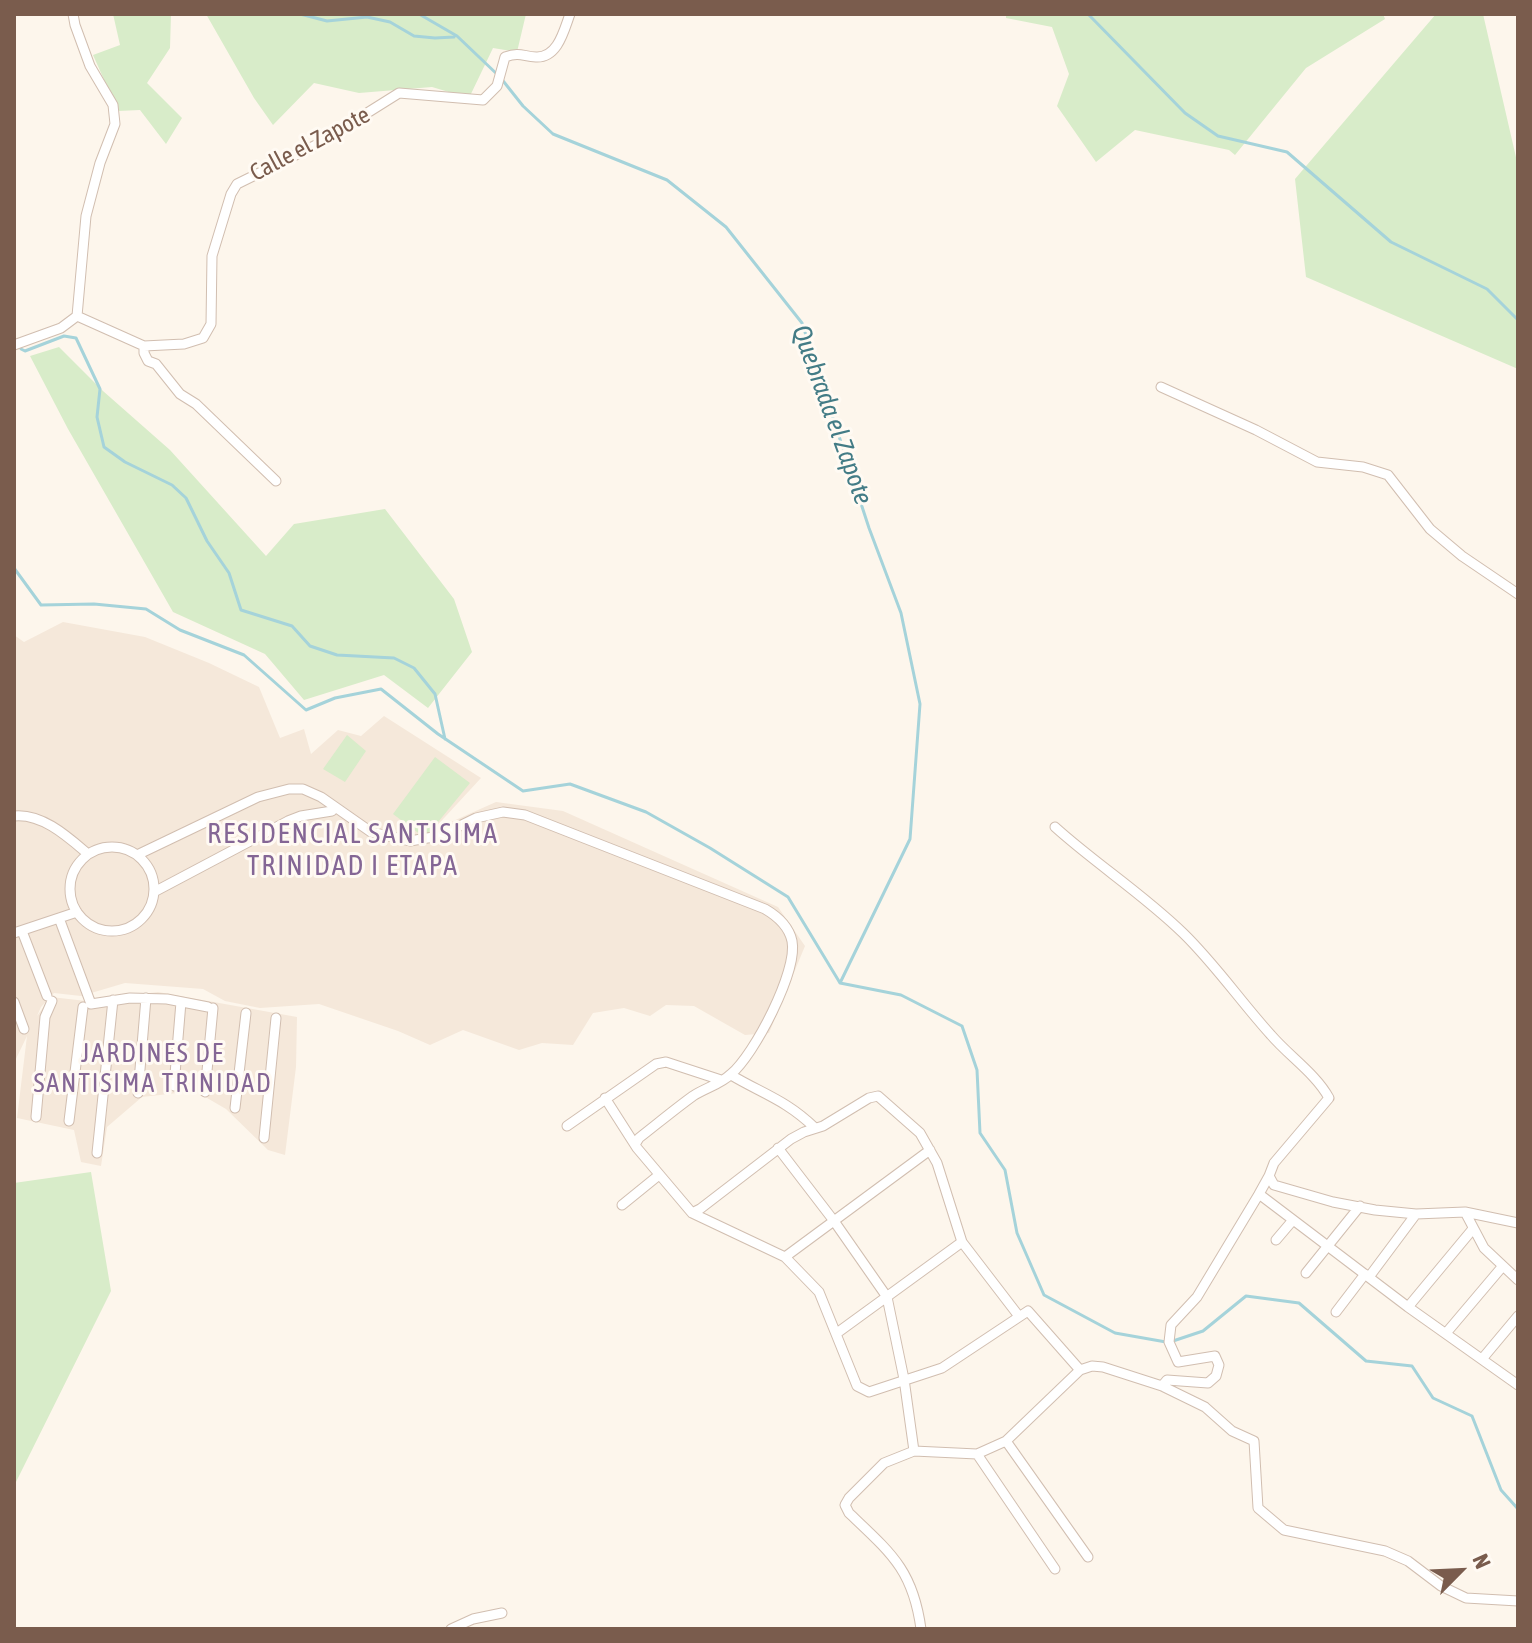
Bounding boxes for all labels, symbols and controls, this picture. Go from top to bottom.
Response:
street label: Calle el Zapote [245,100,375,188]
water label: Quebrada el Zapote [785,321,879,509]
district label: RESIDENCIAL SANTISIMA TRINIDAD I ETAPA [207,817,499,883]
district label: JARDINES DE SANTISIMA TRINIDAD [33,1038,273,1100]
north arrow [1420,1531,1500,1611]
text: N [1467,1550,1496,1572]

